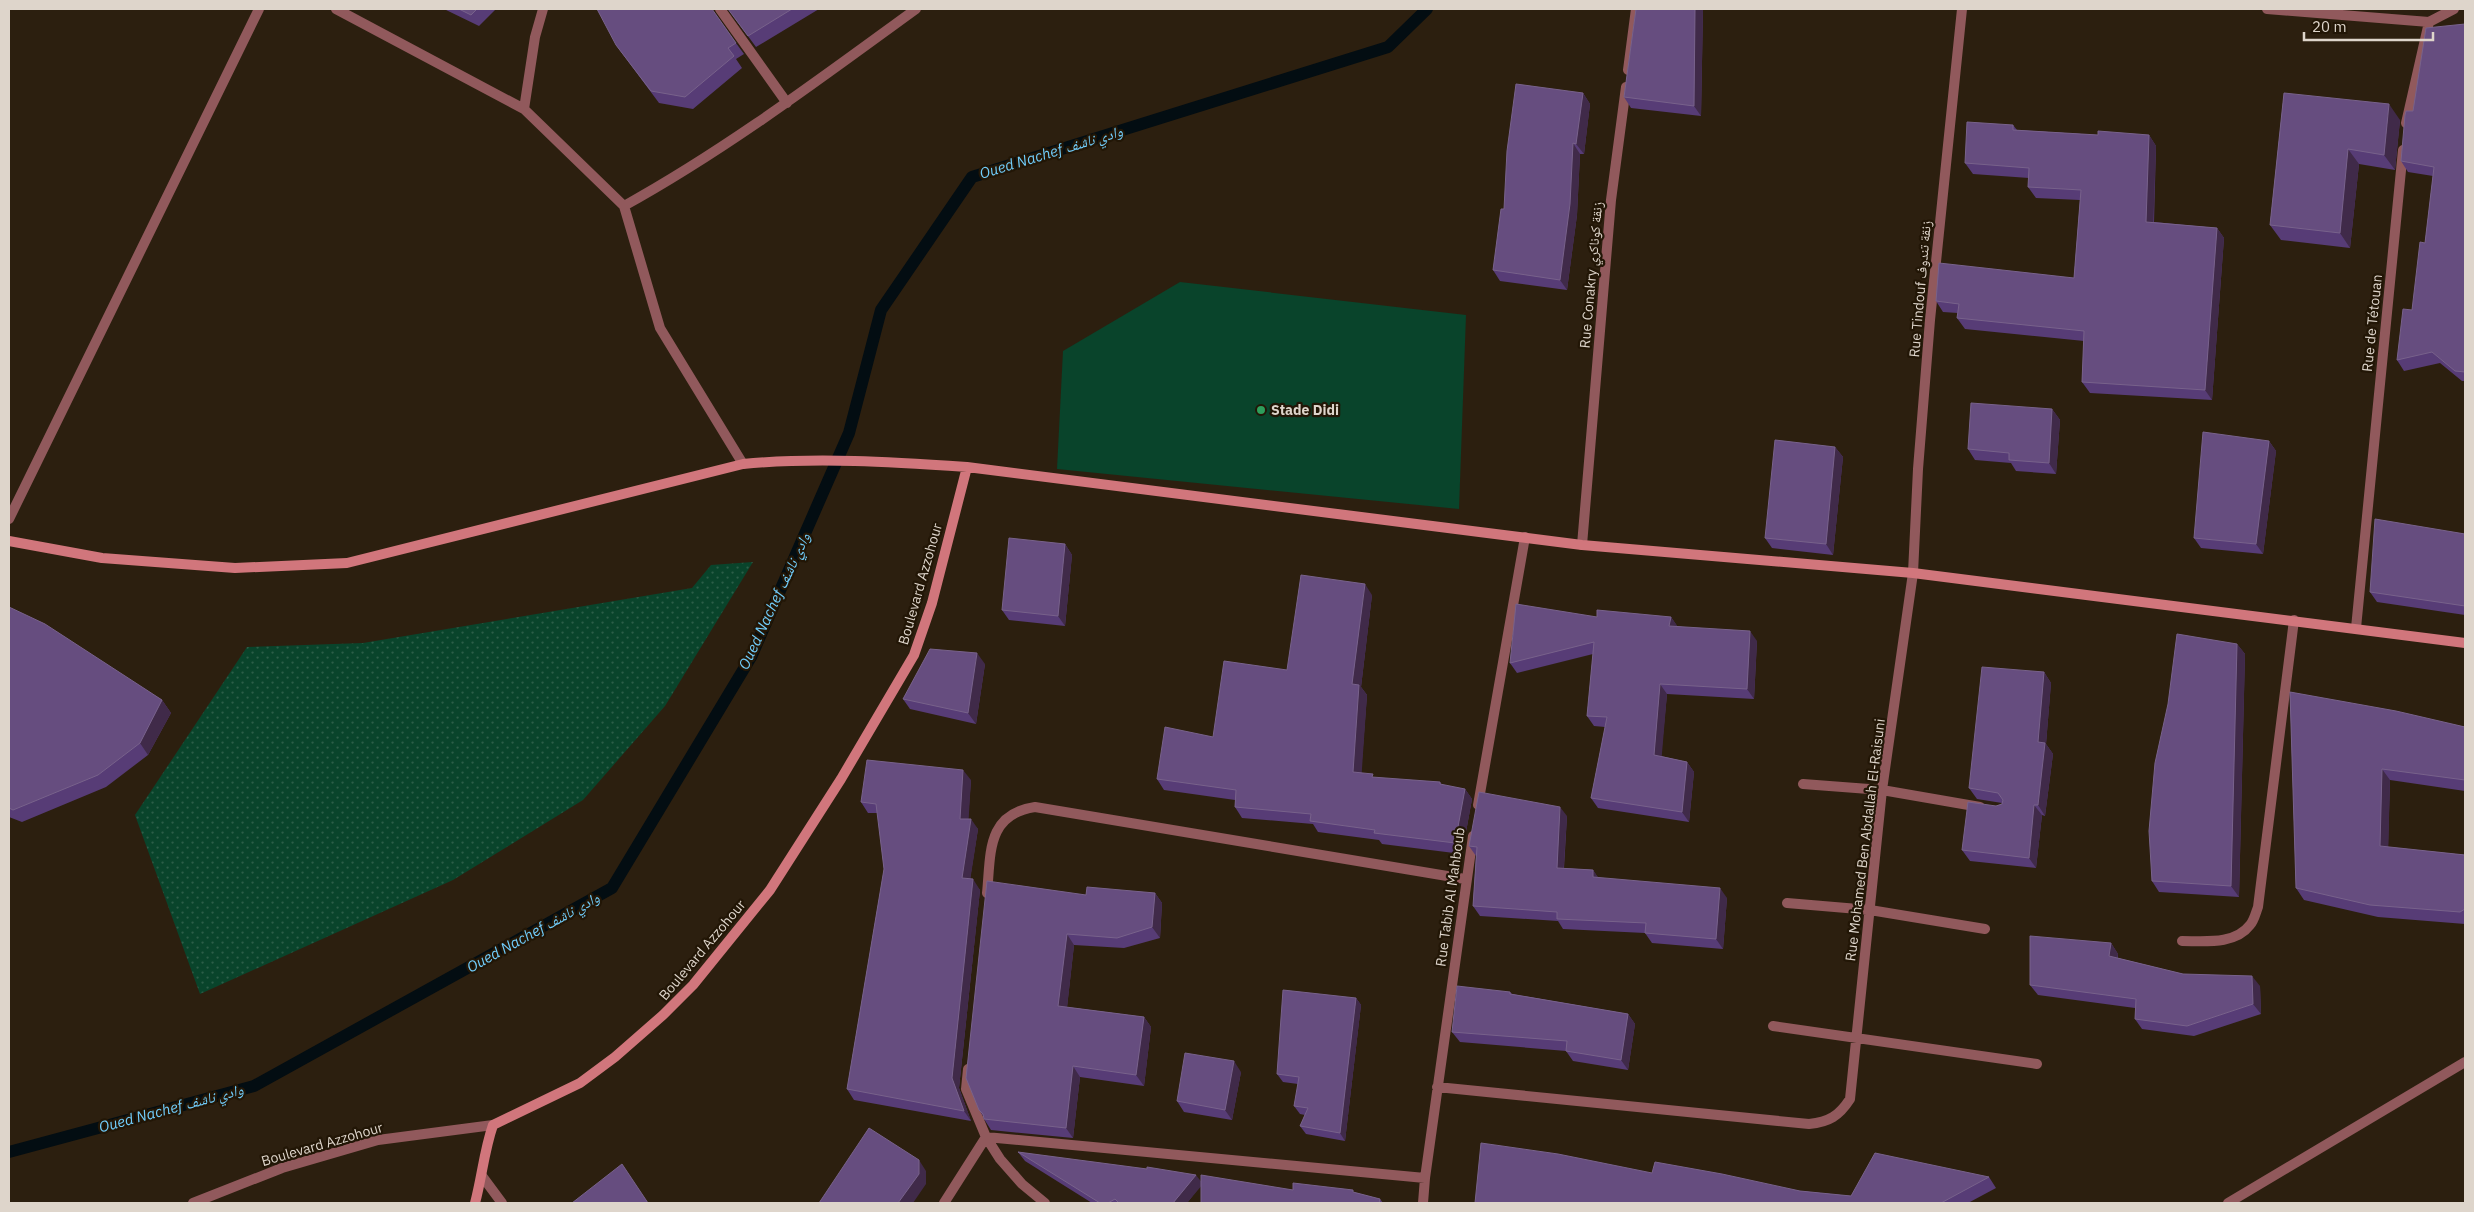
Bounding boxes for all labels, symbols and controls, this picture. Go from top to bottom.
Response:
scale bar [2304,10,2433,42]
text: 20 m [2312,17,2347,36]
water label: Oued Nachef وادي ناشف [977,121,1126,186]
street label: Rue Conakry زنقة كوناكري [1576,201,1609,349]
street label: Rue Tindouf زنقة تندوف [1905,220,1935,358]
street label: Rue de Tétouan [2358,273,2386,373]
place label: Stade Didi [1271,401,1339,419]
marker: Stade Didi [1255,404,1267,416]
street label: Boulevard Azzohour [894,521,946,647]
water label: Oued Nachef وادي ناشف [734,530,817,674]
street label: Rue Mohamed Ben Abdallah El-Raisuni [1841,718,1889,962]
street label: Rue Tabib Al Mahboub [1431,826,1469,968]
water label: Oued Nachef وادي ناشف [463,888,604,979]
street label: Boulevard Azzohour [655,896,749,1004]
water label: Oued Nachef وادي ناشف [97,1080,246,1139]
street label: Boulevard Azzohour [259,1118,385,1170]

